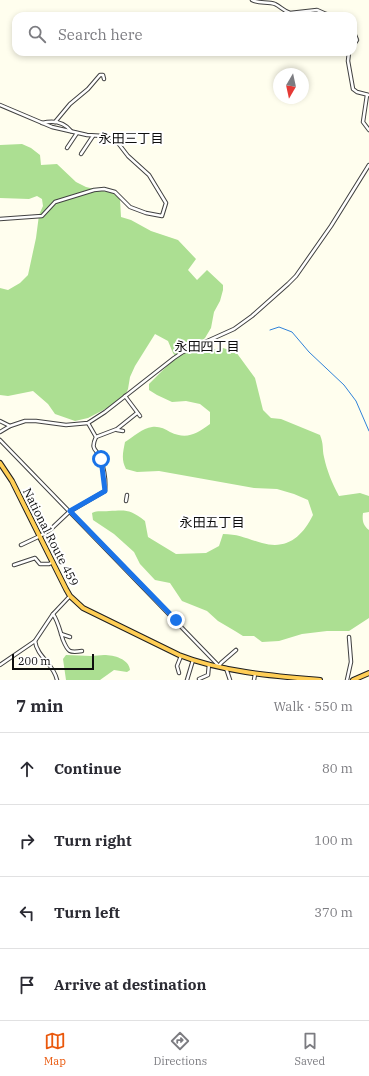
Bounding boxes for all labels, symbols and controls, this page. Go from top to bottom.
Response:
search box [12,12,357,56]
icon: search [26,23,48,45]
text: Search here [58,25,143,44]
north arrow [273,68,309,104]
district label: 永田三丁目 [98,130,164,147]
district label: 永田四丁目 [174,338,240,355]
route start [92,450,110,468]
street label: National Route 459 [20,485,82,589]
district label: 永田五丁目 [179,514,245,531]
route end [167,611,185,629]
scale bar [12,652,94,671]
text: 200 m [18,654,51,668]
text: 7 min [16,695,64,717]
text: Walk · 550 m [274,698,353,715]
icon: ahead [16,758,38,780]
text: Continue [54,759,121,778]
text: 80 m [322,760,353,777]
icon: right [16,830,38,852]
text: Turn right [54,831,132,850]
text: 100 m [314,832,353,849]
icon: left [16,902,38,924]
text: Turn left [54,903,120,922]
text: 370 m [314,904,353,921]
icon: arrive [16,974,38,996]
text: Arrive at destination [54,975,206,994]
tab: Map [44,1030,66,1068]
tab: Directions [153,1030,207,1068]
tab: Saved [294,1030,325,1068]

